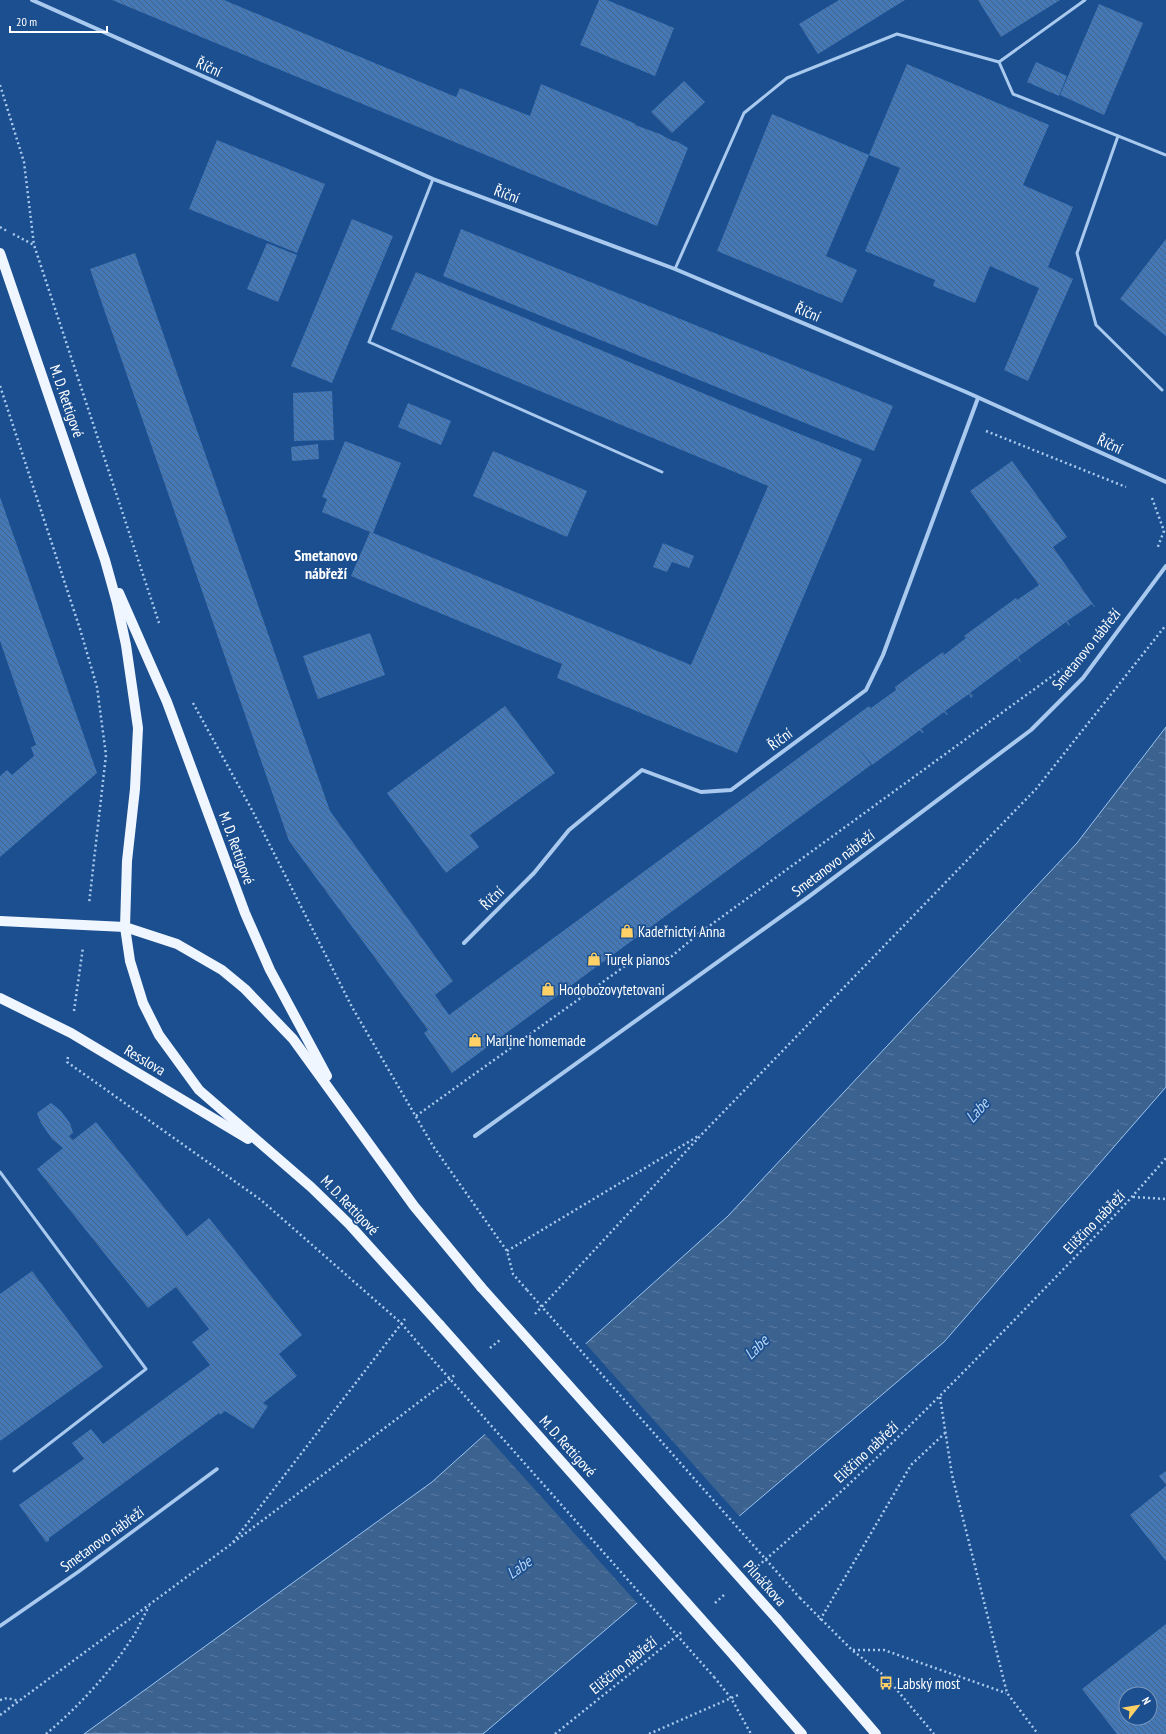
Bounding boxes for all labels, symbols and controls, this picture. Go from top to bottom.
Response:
scale bar [10,8,107,34]
text: 20 m [16,14,37,29]
street label: Říční [193,53,225,81]
street label: Říční [492,181,523,208]
street label: Říční [792,298,824,326]
street label: M. D. Rettigové [46,362,88,440]
street label: Říční [1094,430,1126,458]
district label: Smetanovo nábřeží [294,545,358,583]
street label: Smetanovo nábřeží [1048,604,1125,693]
street label: Říční [764,723,797,754]
street label: M. D. Rettigové [215,809,259,887]
street label: Smetanovo nábřeží [788,825,879,900]
street label: Říční [476,882,508,914]
place label: Kadeřnictví Anna [638,922,725,941]
shop icon: Kadeřnictví Anna [619,923,635,939]
place label: Turek pianos [605,950,670,969]
shop icon: Turek pianos [586,951,602,967]
place label: Hodobozovytetovani [559,980,665,999]
shop icon: Hodobozovytetovani [540,981,556,997]
place label: Marline homemade [486,1031,586,1050]
shop icon: Marline homemade [467,1032,483,1048]
street label: Resslova [121,1040,169,1080]
water label: Labe [961,1092,994,1126]
street label: M. D. Rettigové [317,1171,383,1239]
street label: Eliščino nábřeží [1059,1186,1129,1258]
water label: Labe [740,1330,773,1363]
street label: M. D. Rettigové [536,1411,600,1481]
street label: Eliščino nábřeží [830,1417,903,1487]
street label: Smetanovo nábřeží [56,1502,148,1576]
water label: Labe [502,1550,537,1583]
street label: Pilnáčkova [739,1556,791,1610]
street label: Eliščino nábřeží [586,1632,661,1698]
place label: Labský most [897,1674,960,1693]
bus stop icon: Labský most [878,1675,894,1691]
north arrow [1118,1686,1158,1726]
text: N [1139,1695,1154,1707]

